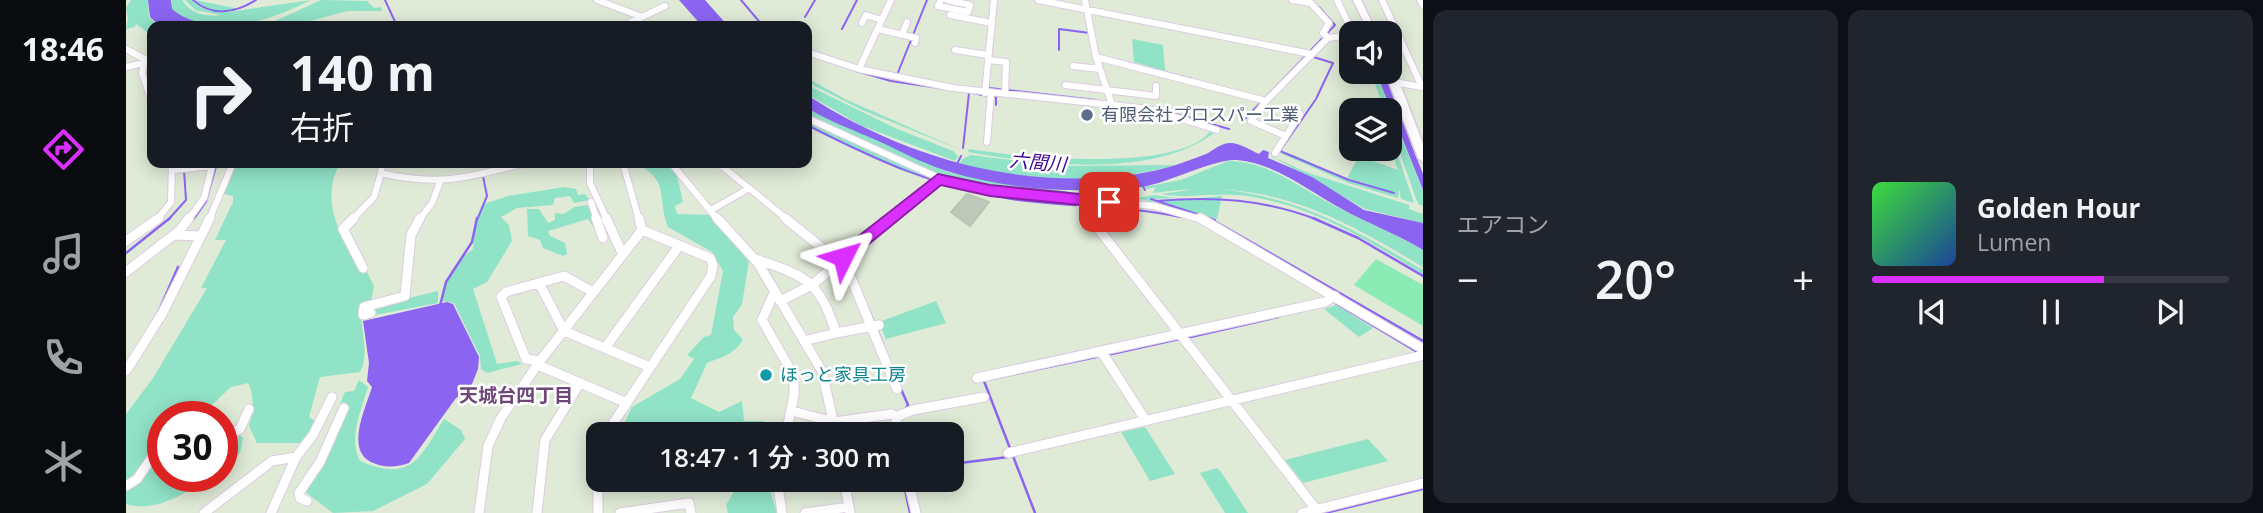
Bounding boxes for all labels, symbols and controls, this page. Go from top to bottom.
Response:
map controls [1339,21,1402,161]
button: sound [1339,21,1402,84]
text: 18:46 [22,27,104,70]
text: 140 m [290,39,435,105]
icon: right [175,49,266,140]
button: layers [1339,98,1402,161]
place label: 有限会社プロスパー工業 [1101,102,1299,126]
text: 右折 [290,105,354,148]
marker: 有限会社プロスパー工業 [1079,107,1095,123]
icon: directions [39,125,88,174]
water label: 六間川 [1008,147,1070,178]
pin [1079,172,1139,232]
icon: arrive [1090,183,1128,221]
text: Golden Hour [1977,190,2140,226]
text: エアコン [1457,208,1549,240]
position arrow [806,220,880,294]
text: Lumen [1977,226,2051,258]
icon: music [39,229,88,278]
text: 20° [1595,243,1676,314]
text: − [1457,253,1479,305]
text: + [1792,253,1814,305]
icon: previous [1913,293,1951,331]
icon: pause [2032,293,2070,331]
icon: next [2151,293,2189,331]
icon: phone [39,333,88,382]
place label: ほっと家具工房 [780,362,906,386]
marker: ほっと家具工房 [758,367,774,383]
district label: 天城台四丁目 [459,382,573,408]
speed limit sign: 30 [147,401,238,492]
icon: climate [39,437,88,486]
text: 18:47 · 1 分 · 300 m [659,439,891,475]

